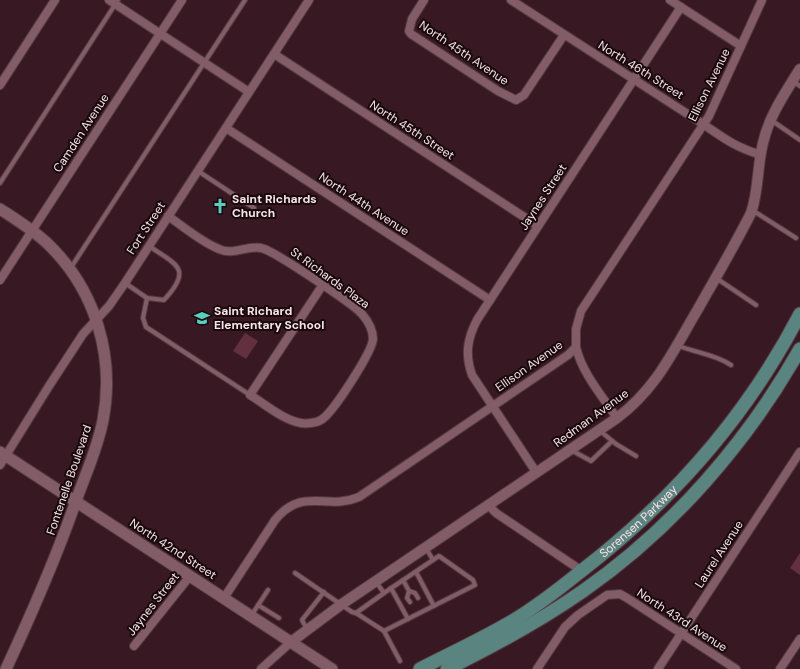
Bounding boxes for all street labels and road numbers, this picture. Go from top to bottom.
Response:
street label: North 45th Avenue [416,17,512,89]
street label: North 46th Street [595,37,687,103]
street label: Ellison Avenue [684,46,734,124]
street label: Camden Avenue [50,90,113,176]
street label: North 45th Street [367,97,458,164]
street label: Jaynes Street [516,161,571,233]
street label: North 44th Avenue [316,169,412,239]
street label: Fort Street [123,198,169,257]
street label: St Richards Plaza [287,244,373,312]
street label: Ellison Avenue [492,337,566,395]
street label: Redman Avenue [550,385,632,451]
street label: Fontenelle Boulevard [43,423,95,537]
street label: Sorensen Parkway [596,481,681,561]
street label: North 42nd Street [127,515,220,583]
street label: Laurel Avenue [691,517,747,591]
street label: Jaynes Street [123,569,183,639]
street label: North 43rd Avenue [634,585,730,655]

